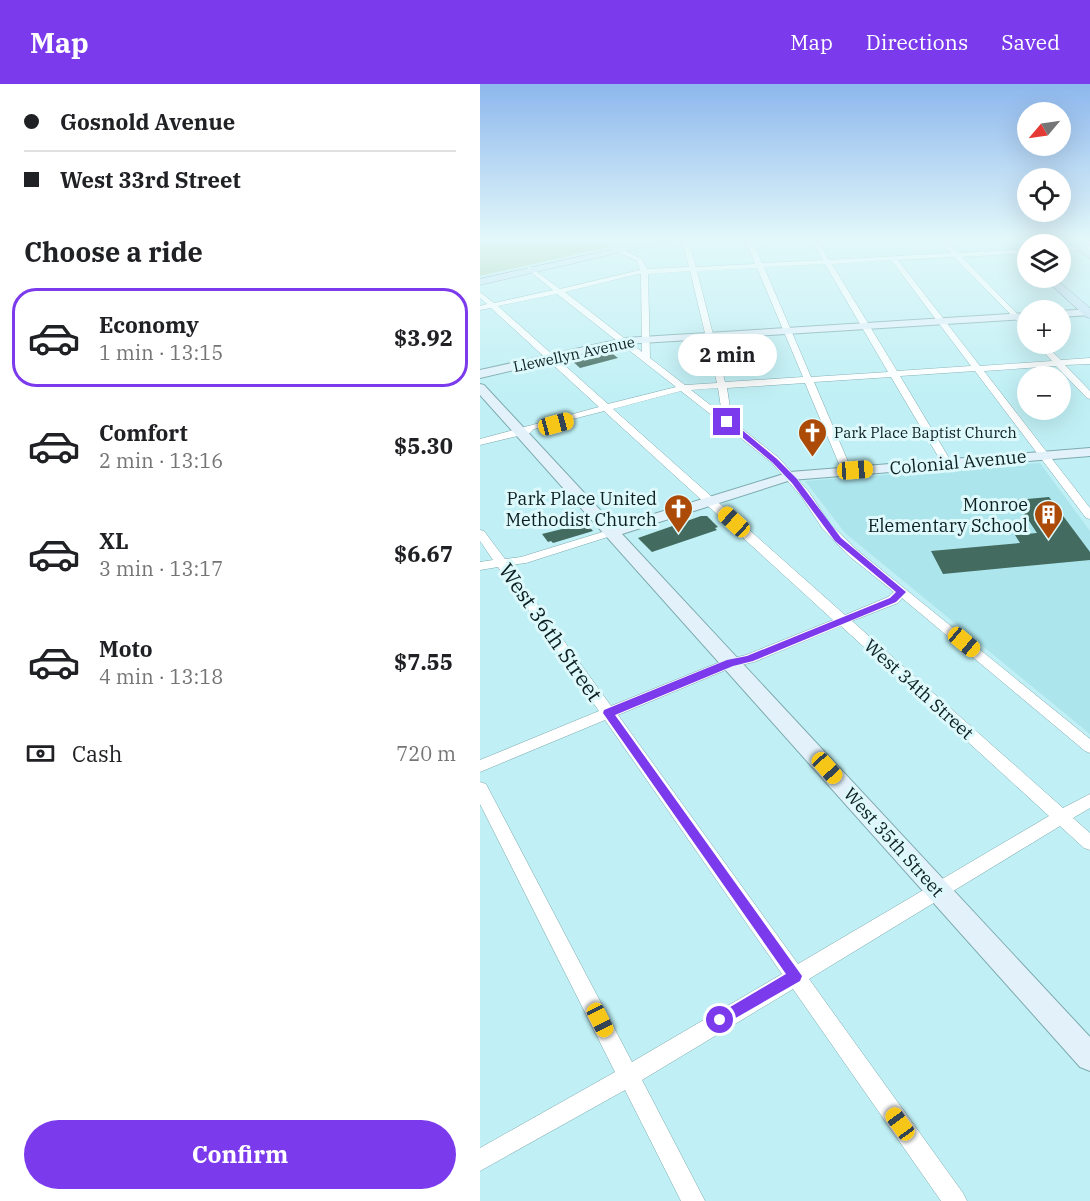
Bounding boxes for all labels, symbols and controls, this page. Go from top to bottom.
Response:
text: Map [30,24,89,61]
text: Map [790,28,833,56]
text: Directions [866,28,968,56]
text: Saved [1001,28,1060,56]
north arrow [1017,102,1071,156]
map controls [1017,102,1071,420]
text: Gosnold Avenue [60,107,235,136]
text: West 33rd Street [60,165,241,194]
button: locate [1017,168,1071,222]
text: Choose a ride [24,234,203,269]
button: layers [1017,234,1071,288]
button: + [1017,300,1071,354]
text: Economy [99,310,199,339]
icon: car [27,311,81,365]
text: $3.92 [394,323,453,352]
street label: Llewellyn Avenue [511,332,637,376]
callout: 2 min [678,335,776,377]
text: 1 min · 13:15 [99,339,223,366]
text: 2 min [700,341,756,368]
button: − [1017,366,1071,420]
route end [713,408,740,435]
car [536,411,576,437]
church icon: Park Place Baptist Church [797,416,829,458]
text: Comfort [99,418,188,447]
icon: car [27,419,81,473]
place label: Park Place Baptist Church [834,423,1017,442]
text: $5.30 [394,431,453,460]
street label: Colonial Avenue [889,445,1027,479]
text: 2 min · 13:16 [99,447,223,474]
car [836,460,874,480]
place label: Park Place United Methodist Church [505,487,657,531]
church icon: Park Place United Methodist Church [662,492,694,534]
place label: Monroe Elementary School [868,493,1028,537]
building icon: Monroe Elementary School [1033,498,1065,540]
car [715,503,753,541]
text: XL [99,526,129,555]
icon: car [27,527,81,581]
text: $6.67 [394,539,453,568]
text: 3 min · 13:17 [99,555,223,582]
street label: West 36th Street [493,557,609,707]
car [944,624,984,660]
text: Moto [99,634,153,663]
street label: West 34th Street [860,634,978,744]
icon: car [27,635,81,689]
text: $7.55 [394,647,453,676]
text: 4 min · 13:18 [99,663,223,690]
icon: cash [24,737,57,770]
text: Cash [72,739,123,768]
text: 720 m [396,740,456,767]
car [808,749,846,787]
street label: West 35th Street [839,783,949,901]
car [584,1000,616,1040]
route start [706,1006,733,1033]
car [882,1104,918,1144]
button: Confirm [24,1120,456,1189]

